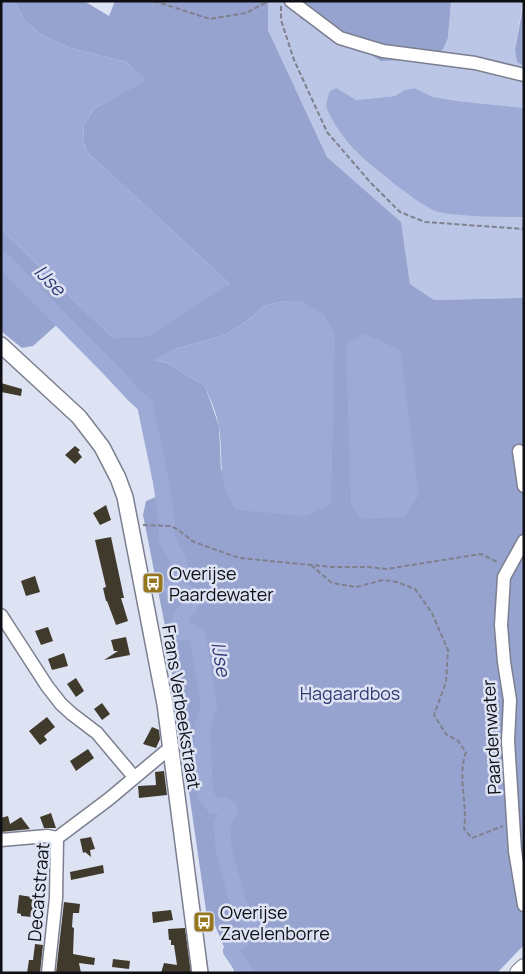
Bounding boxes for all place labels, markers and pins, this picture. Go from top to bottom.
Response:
place label: Overijse Paardewater [169,561,274,606]
bus stop icon: Overijse Paardewater [141,571,165,595]
place label: Overijse Zavelenborre [220,900,330,945]
bus stop icon: Overijse Zavelenborre [192,910,216,934]

